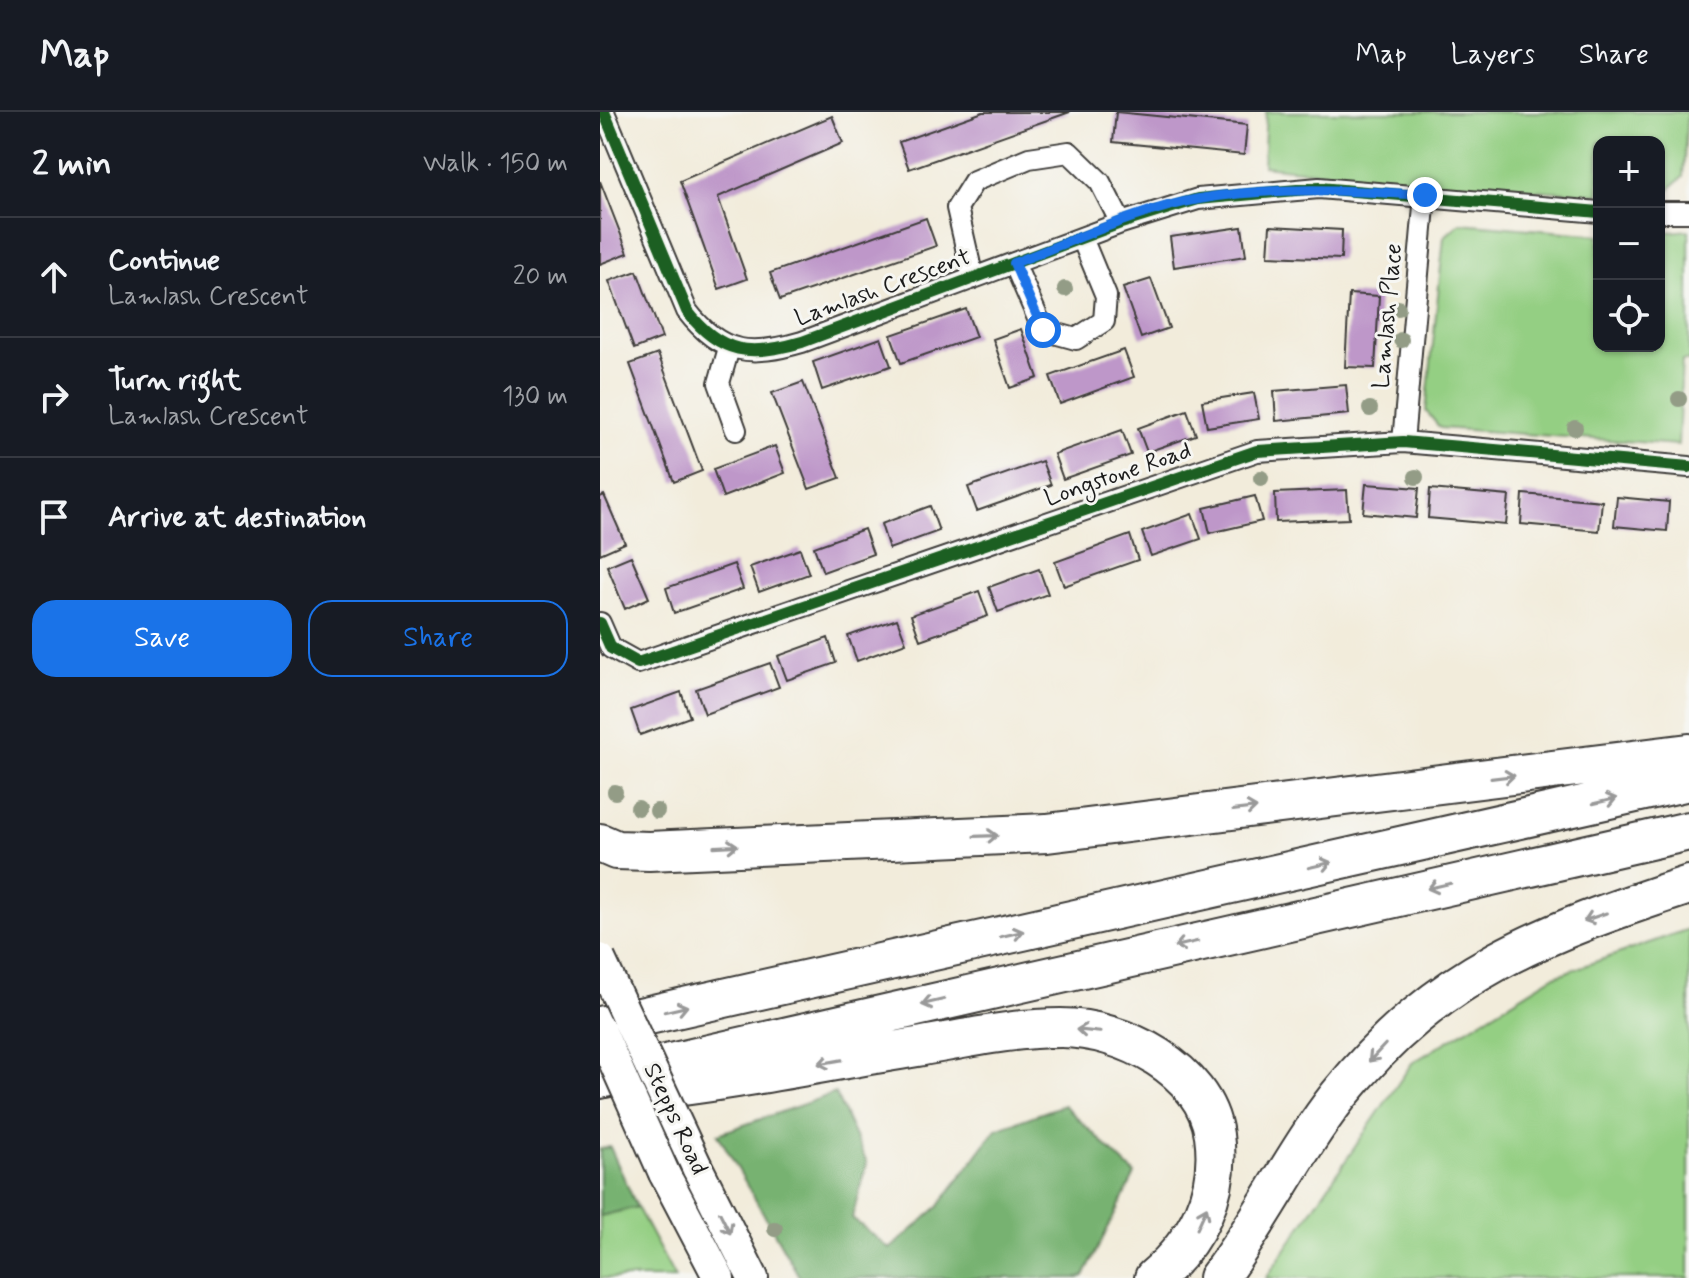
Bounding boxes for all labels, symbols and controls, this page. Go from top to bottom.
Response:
text: Map [40,31,110,80]
text: Map [1356,37,1407,74]
text: Layers [1451,37,1535,74]
text: Share [1579,37,1649,74]
map controls [1593,136,1665,352]
button: + [1593,136,1665,208]
text: 2 min [32,142,112,187]
text: Walk · 150 m [423,147,568,181]
route end [1407,177,1443,213]
button: − [1593,208,1665,280]
text: Continue [108,241,220,280]
street label: Lamlash Crescent [791,242,975,334]
street label: Lamlash Place [1366,242,1410,390]
icon: ahead [32,255,76,299]
text: 20 m [513,260,568,294]
text: Lamlash Crescent [108,280,308,314]
button: locate [1593,280,1665,352]
route start [1025,312,1061,348]
text: Turn right [108,361,241,400]
icon: right [32,375,76,419]
text: 130 m [502,380,568,414]
text: Lamlash Crescent [108,400,308,434]
street label: Longstone Road [1040,435,1196,517]
icon: arrive [32,495,76,539]
text: Arrive at destination [108,498,366,537]
button: Save [32,600,292,677]
button: Share [308,600,568,677]
one-way arrow [1489,770,1516,785]
one-way arrow [1591,793,1617,808]
one-way arrow [1232,801,1257,816]
one-way arrow [972,828,999,843]
one-way arrow [712,838,739,853]
one-way arrow [1307,857,1333,872]
one-way arrow [1427,879,1453,894]
one-way arrow [1583,911,1608,926]
one-way arrow [999,926,1024,941]
one-way arrow [1174,937,1199,952]
one-way arrow [920,995,946,1010]
one-way arrow [663,1001,688,1016]
one-way arrow [1075,1023,1101,1038]
one-way arrow [1367,1043,1386,1063]
one-way arrow [818,1055,843,1070]
street label: Stepps Road [636,1058,714,1180]
one-way arrow [1195,1206,1210,1230]
one-way arrow [718,1210,733,1234]

